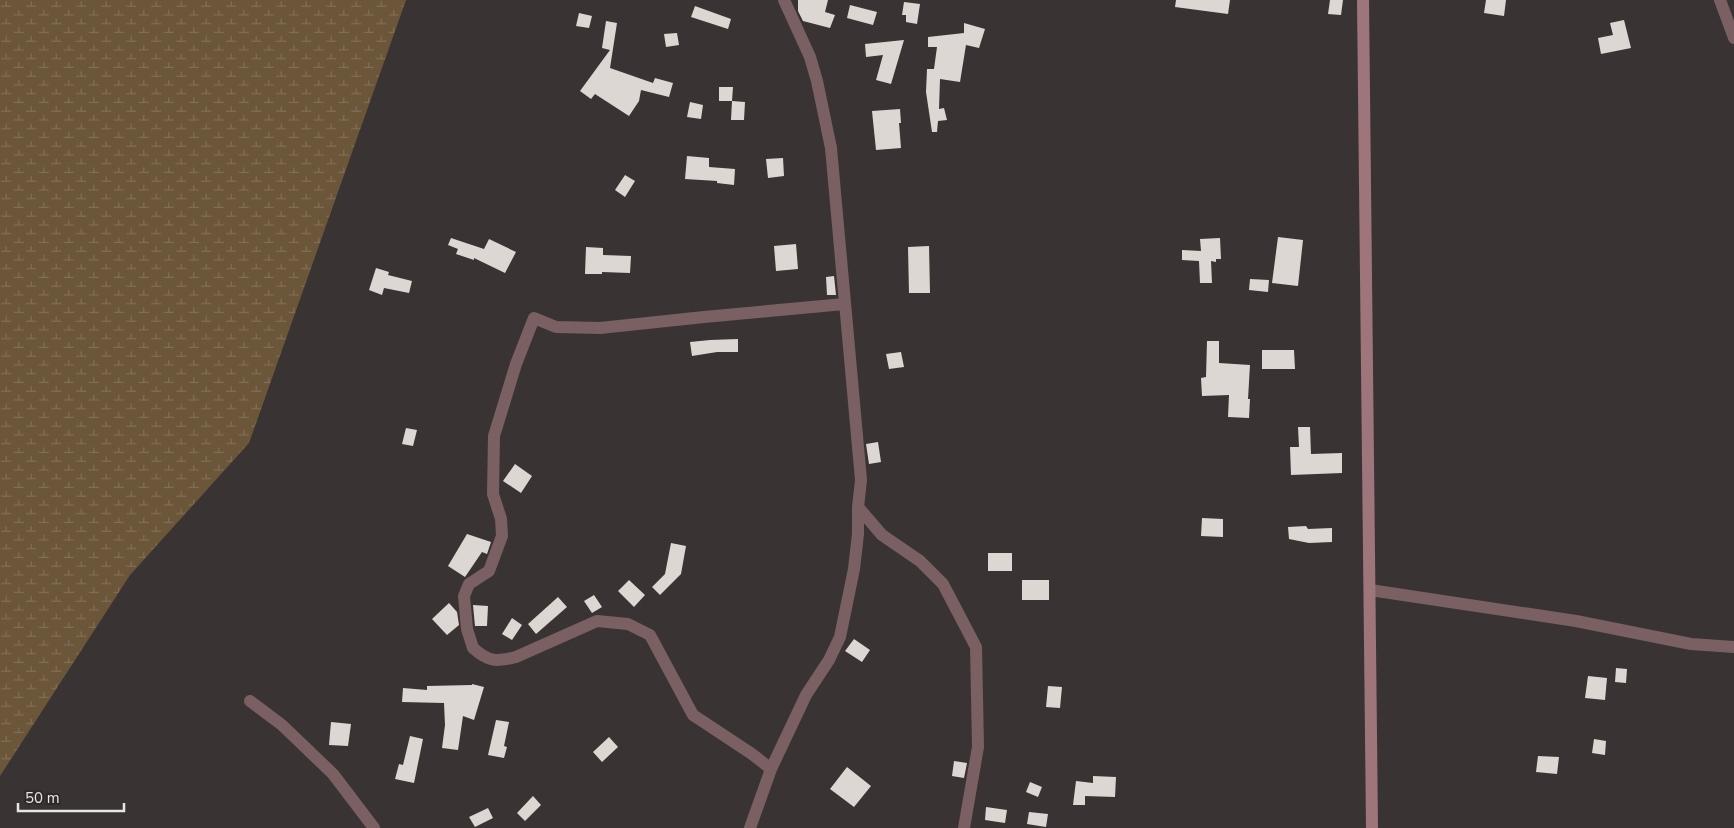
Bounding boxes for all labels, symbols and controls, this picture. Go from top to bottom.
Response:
scale bar [18,780,124,812]
text: 50 m [25,788,60,808]

